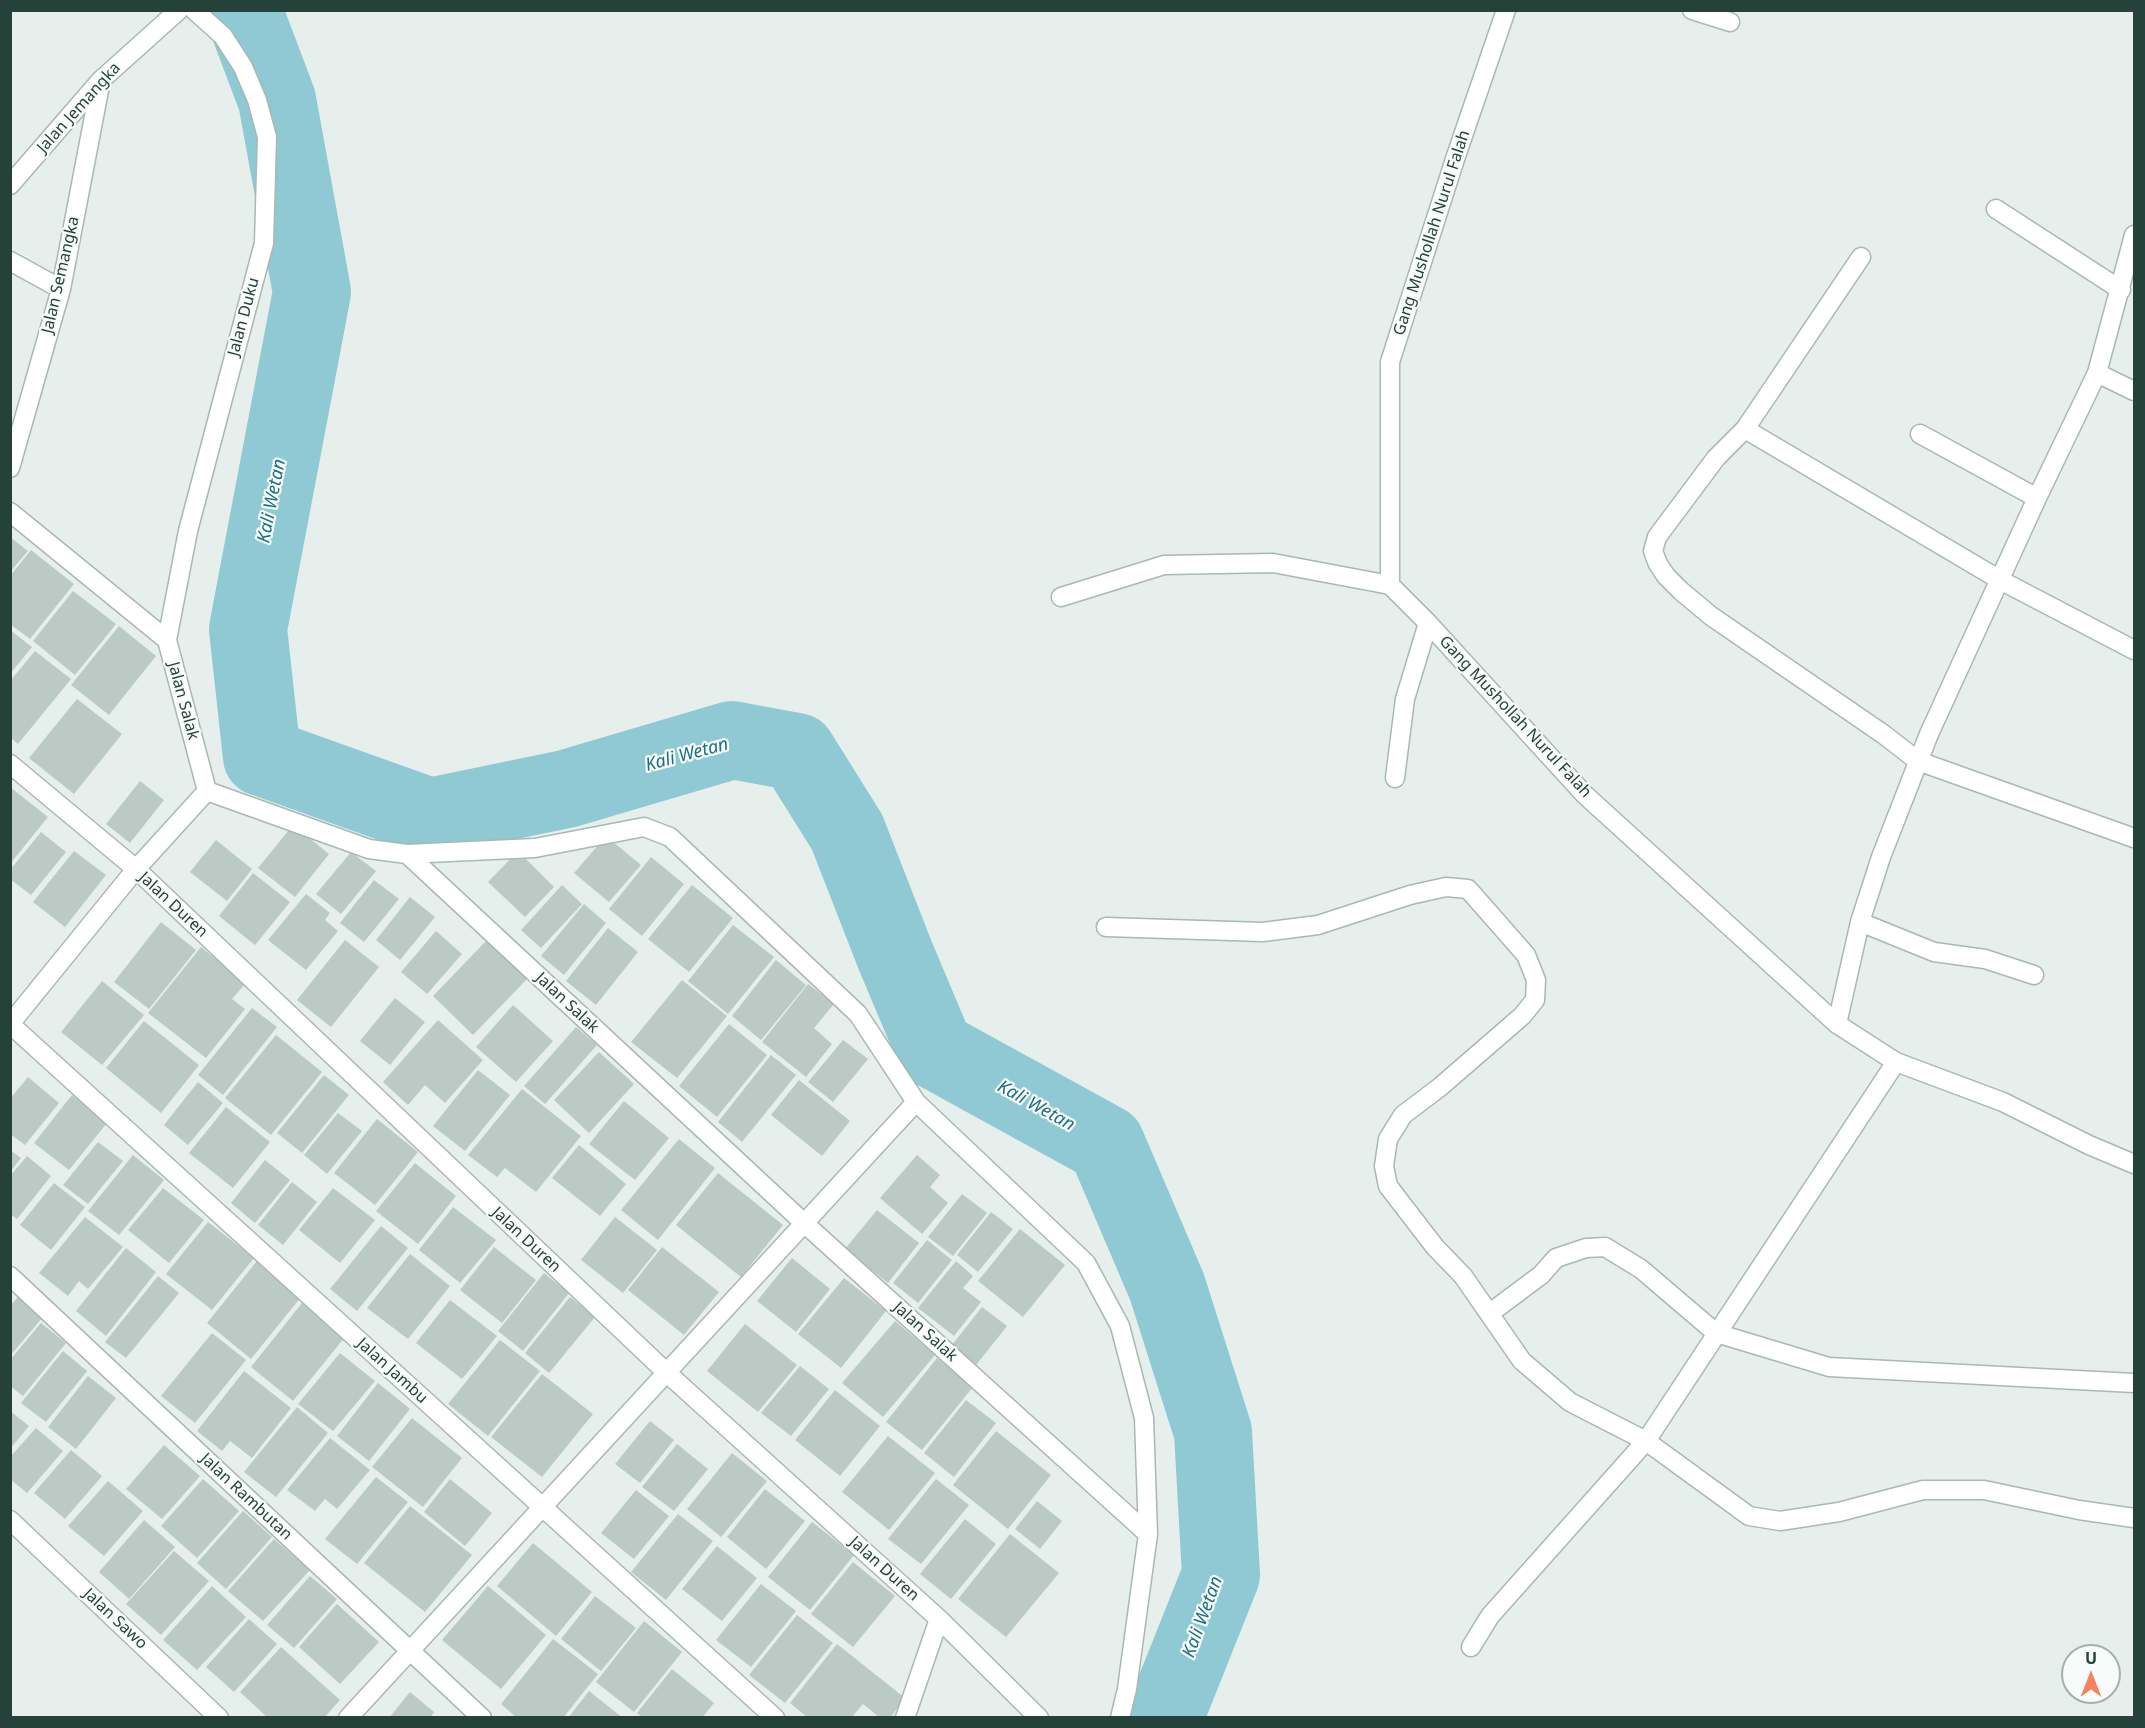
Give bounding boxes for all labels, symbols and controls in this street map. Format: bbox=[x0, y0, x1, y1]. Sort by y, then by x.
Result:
street label: Jalan Jemangka bbox=[33, 59, 125, 157]
street label: Gang Mushollah Nurul Falah bbox=[1390, 128, 1474, 338]
street label: Jalan Semangka bbox=[38, 215, 84, 335]
street label: Jalan Duku bbox=[224, 276, 264, 358]
water label: Kali Wetan bbox=[253, 457, 291, 545]
street label: Gang Mushollah Nurul Falah bbox=[1435, 632, 1595, 802]
street label: Jalan Salak bbox=[163, 660, 203, 742]
water label: Kali Wetan bbox=[643, 734, 731, 776]
street label: Jalan Duren bbox=[135, 868, 211, 942]
street label: Jalan Salak bbox=[531, 969, 603, 1037]
water label: Kali Wetan bbox=[994, 1076, 1078, 1136]
street label: Jalan Duren bbox=[488, 1203, 564, 1277]
street label: Jalan Salak bbox=[889, 1298, 961, 1366]
street label: Jalan Jambu bbox=[353, 1334, 431, 1408]
street label: Jalan Rambutan bbox=[196, 1449, 296, 1545]
street label: Jalan Duren bbox=[845, 1533, 923, 1605]
water label: Kali Wetan bbox=[1178, 1573, 1228, 1661]
street label: Jalan Sawo bbox=[79, 1585, 151, 1653]
north arrow bbox=[2061, 1644, 2121, 1704]
text: U bbox=[2085, 1647, 2097, 1669]

